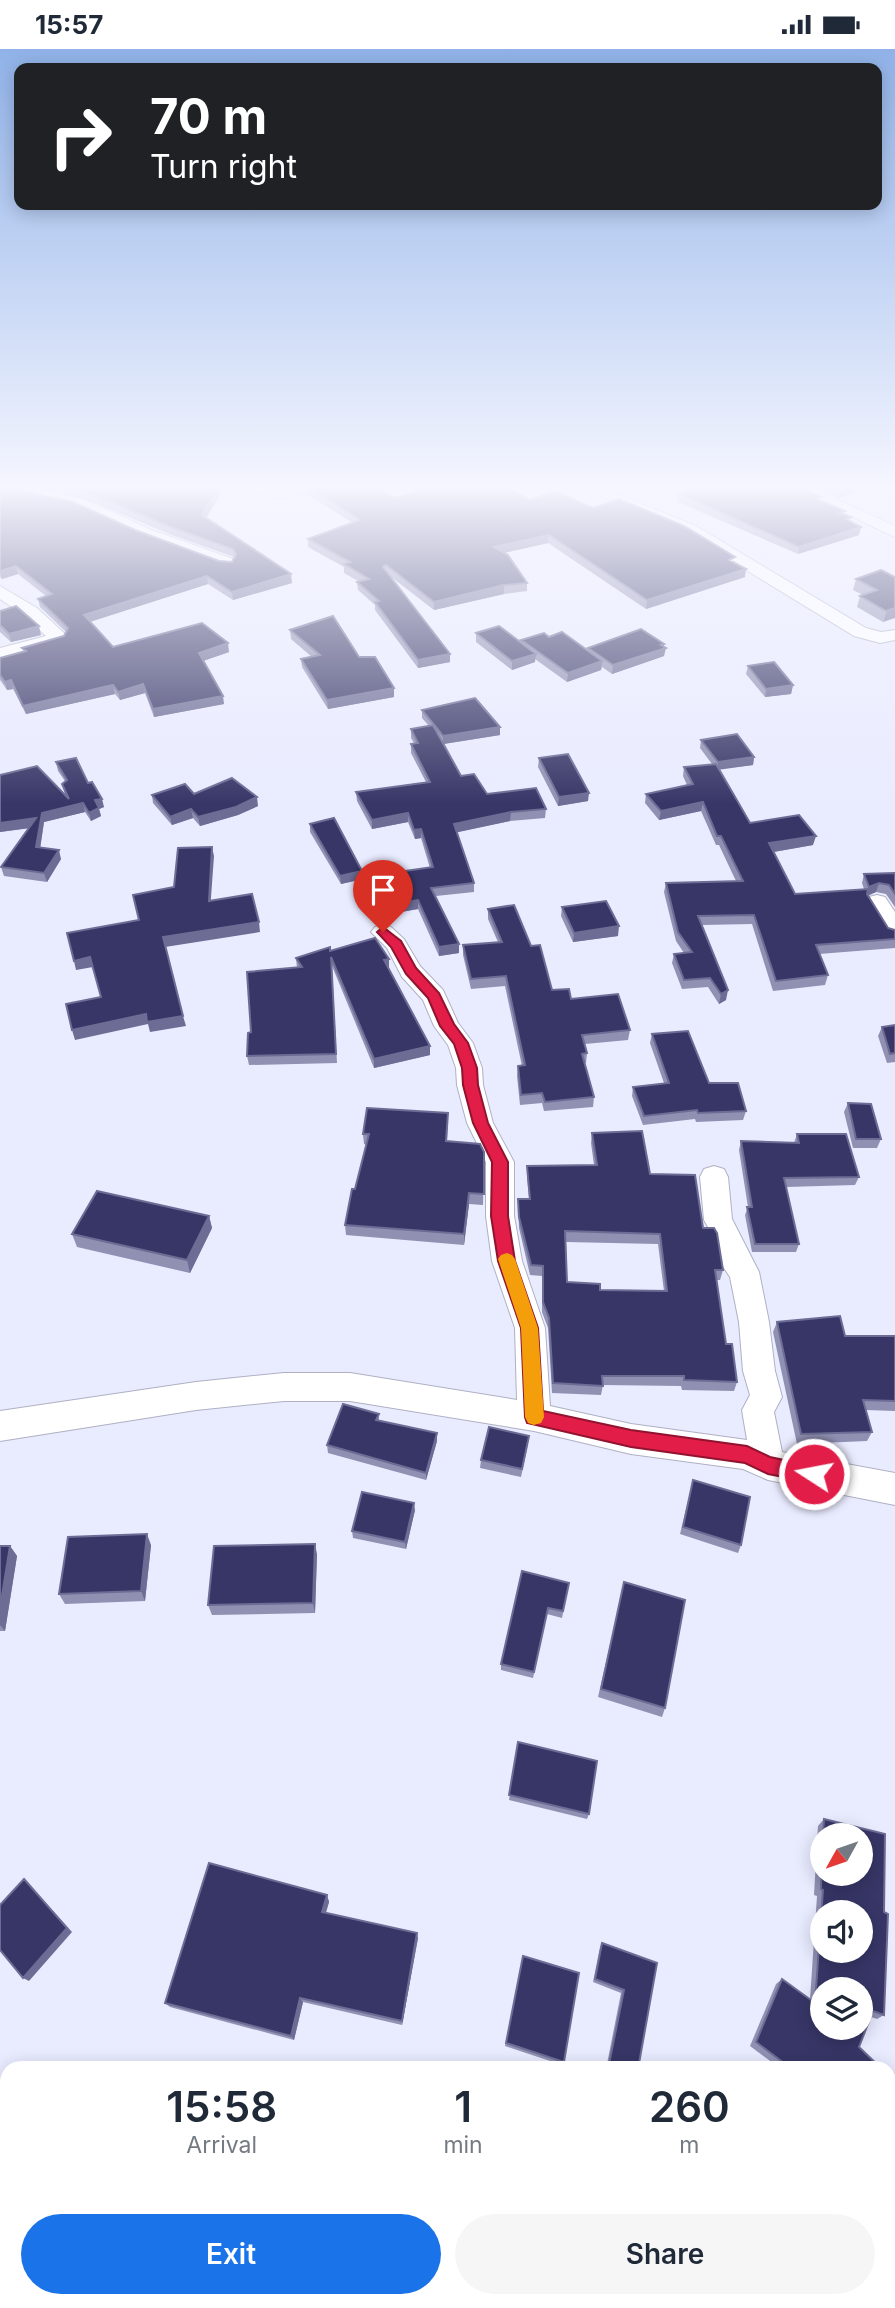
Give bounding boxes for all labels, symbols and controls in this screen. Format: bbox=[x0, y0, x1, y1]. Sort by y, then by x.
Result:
text: 15:57 bbox=[35, 9, 103, 40]
text: 70 m bbox=[150, 87, 267, 146]
icon: right bbox=[35, 91, 126, 182]
text: Turn right bbox=[150, 147, 297, 186]
pin bbox=[353, 860, 413, 932]
icon: arrive bbox=[364, 871, 402, 909]
position arrow bbox=[777, 1437, 851, 1511]
north arrow bbox=[810, 1823, 873, 1887]
map controls bbox=[810, 1823, 873, 2040]
button: sound bbox=[810, 1900, 873, 1963]
button: layers bbox=[810, 1977, 873, 2040]
text: 15:58 bbox=[166, 2081, 277, 2132]
text: 1 bbox=[454, 2081, 472, 2132]
text: 260 bbox=[649, 2081, 730, 2132]
text: Arrival bbox=[186, 2131, 257, 2159]
text: min bbox=[443, 2131, 483, 2159]
text: m bbox=[679, 2131, 699, 2159]
button: Exit bbox=[21, 2214, 441, 2294]
button: Share bbox=[455, 2214, 875, 2294]

